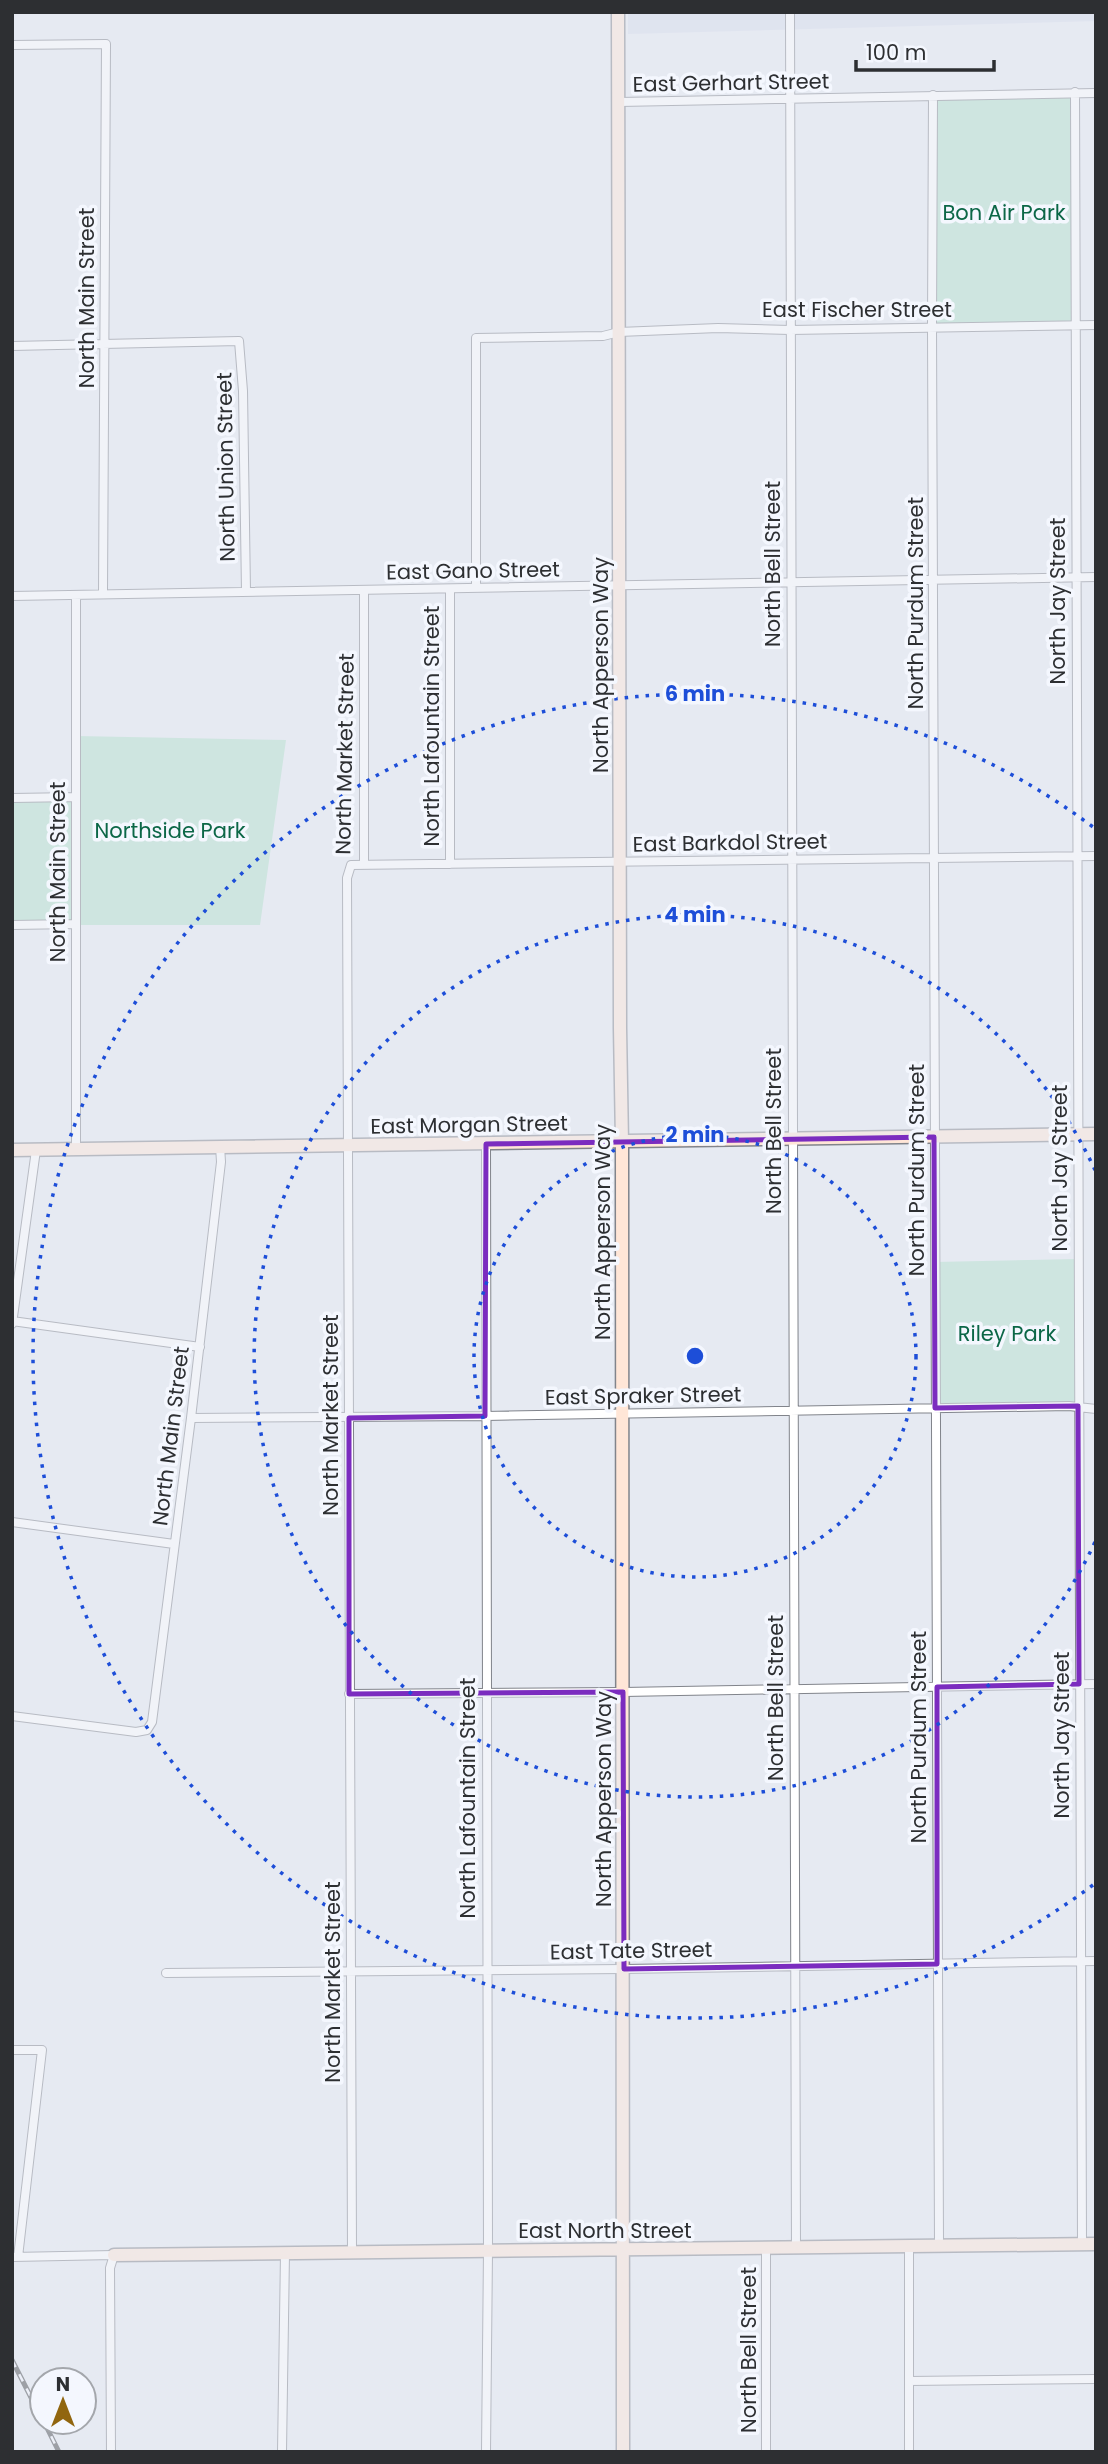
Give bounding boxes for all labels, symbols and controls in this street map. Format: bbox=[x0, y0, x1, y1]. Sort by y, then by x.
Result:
scale bar bbox=[856, 28, 994, 72]
text: 100 m bbox=[866, 38, 926, 67]
street label: East Gerhart Street bbox=[632, 66, 830, 99]
park label: Bon Air Park bbox=[942, 198, 1066, 227]
street label: North Main Street bbox=[72, 208, 101, 388]
street label: East Fischer Street bbox=[762, 295, 952, 324]
street label: North Union Street bbox=[209, 372, 242, 562]
street label: North Bell Street bbox=[758, 481, 787, 647]
street label: North Purdum Street bbox=[901, 497, 930, 709]
street label: North Jay Street bbox=[1043, 518, 1072, 684]
street label: East Gano Street bbox=[386, 554, 560, 587]
street label: North Apperson Way bbox=[586, 557, 615, 773]
street label: North Lafountain Street bbox=[417, 606, 446, 846]
street label: North Market Street bbox=[328, 653, 361, 855]
text: 6 min bbox=[665, 679, 725, 708]
street label: North Main Street bbox=[43, 782, 72, 962]
park label: Northside Park bbox=[94, 816, 246, 845]
street label: East Barkdol Street bbox=[632, 826, 828, 859]
text: 4 min bbox=[664, 900, 726, 929]
street label: North Bell Street bbox=[759, 1048, 788, 1214]
street label: North Purdum Street bbox=[902, 1064, 931, 1276]
street label: North Jay Street bbox=[1045, 1085, 1074, 1251]
street label: East Morgan Street bbox=[370, 1108, 568, 1141]
text: 2 min bbox=[665, 1120, 725, 1149]
street label: North Apperson Way bbox=[588, 1124, 617, 1340]
street label: North Market Street bbox=[316, 1314, 345, 1516]
park label: Riley Park bbox=[958, 1319, 1056, 1348]
street label: North Main Street bbox=[145, 1344, 196, 1527]
centre of rings bbox=[683, 1344, 707, 1368]
street label: East Spraker Street bbox=[545, 1379, 741, 1412]
street label: North Bell Street bbox=[761, 1615, 790, 1781]
street label: North Purdum Street bbox=[904, 1631, 933, 1843]
street label: North Jay Street bbox=[1047, 1652, 1076, 1818]
street label: North Lafountain Street bbox=[453, 1678, 482, 1918]
street label: North Apperson Way bbox=[589, 1691, 618, 1907]
street label: North Market Street bbox=[318, 1881, 347, 2083]
street label: East Tate Street bbox=[550, 1935, 712, 1966]
street label: East North Street bbox=[518, 2216, 692, 2245]
street label: North Bell Street bbox=[734, 2267, 763, 2433]
north arrow bbox=[28, 2366, 98, 2436]
text: N bbox=[56, 2371, 70, 2398]

